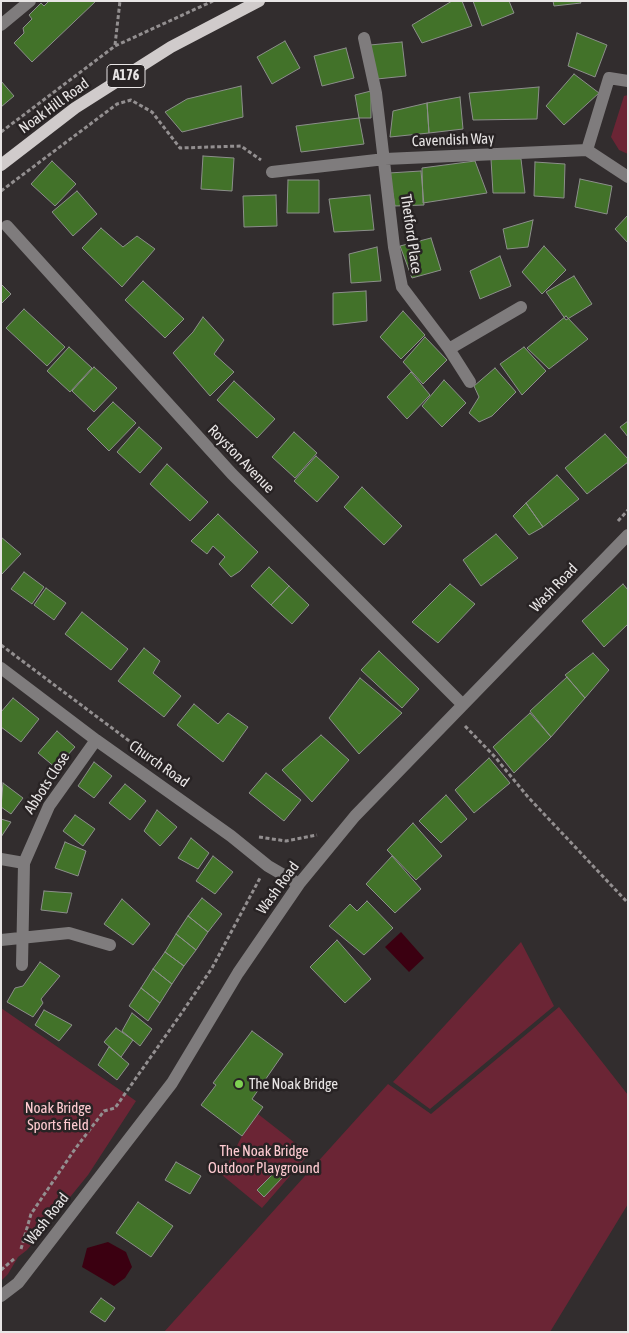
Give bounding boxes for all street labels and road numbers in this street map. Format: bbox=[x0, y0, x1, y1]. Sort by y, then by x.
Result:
road number: A176 bbox=[107, 64, 145, 88]
street label: Noak Hill Road bbox=[15, 75, 93, 137]
street label: Cavendish Way bbox=[411, 130, 495, 150]
street label: Thetford Place bbox=[397, 193, 425, 275]
street label: Royston Avenue bbox=[204, 421, 278, 497]
street label: Wash Road bbox=[526, 560, 582, 616]
street label: Church Road bbox=[125, 737, 193, 791]
street label: Abbots Close bbox=[20, 749, 74, 817]
street label: Wash Road bbox=[253, 858, 303, 918]
street label: Wash Road bbox=[21, 1190, 73, 1248]

